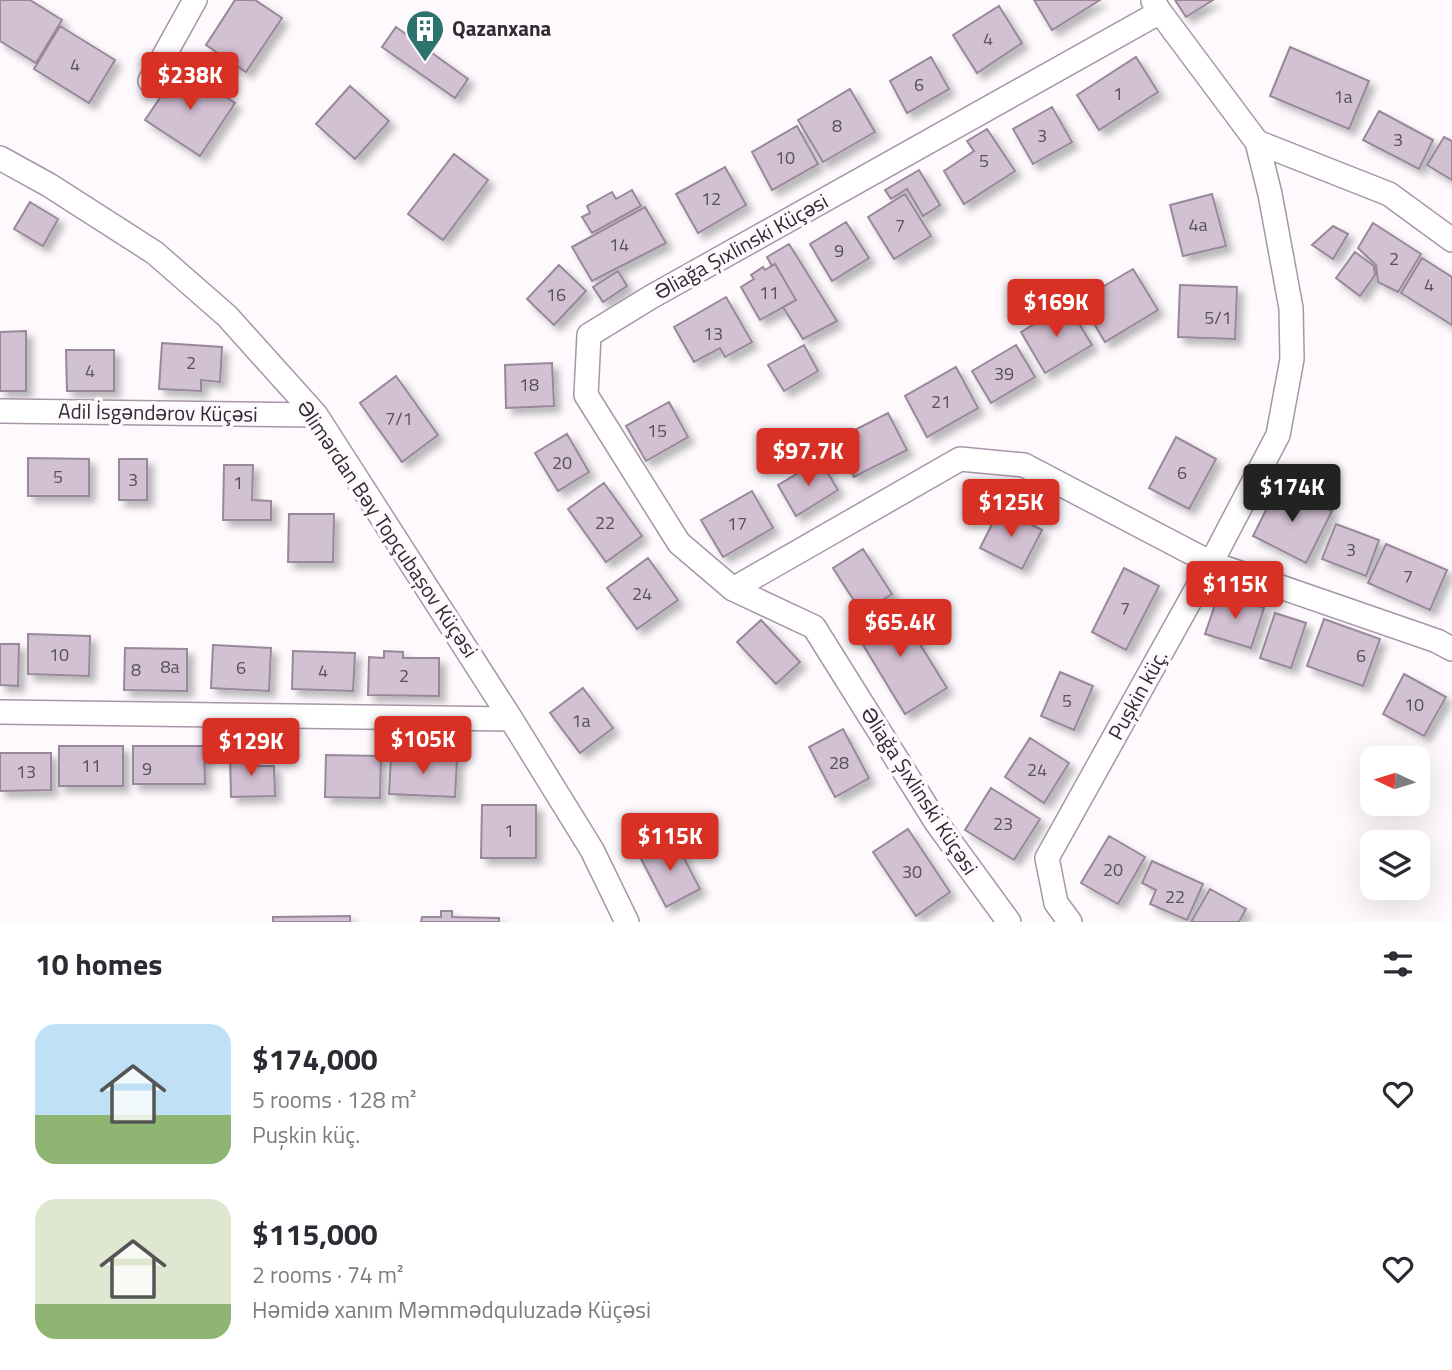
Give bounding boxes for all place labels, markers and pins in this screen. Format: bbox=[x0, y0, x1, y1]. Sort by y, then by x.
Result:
building icon: Qazanxana bbox=[404, 8, 446, 63]
place label: Qazanxana bbox=[452, 12, 552, 44]
pin: $238K bbox=[141, 52, 239, 112]
pin: $169K bbox=[1007, 280, 1105, 339]
pin: $97.7K bbox=[751, 428, 865, 488]
pin: $174K bbox=[1243, 464, 1341, 524]
pin: $125K bbox=[962, 480, 1060, 539]
pin: $115K bbox=[1186, 562, 1284, 621]
pin: $65.4K bbox=[843, 600, 957, 659]
pin: $105K bbox=[374, 716, 472, 776]
pin: $129K bbox=[202, 718, 300, 778]
pin: $115K bbox=[621, 814, 719, 873]

